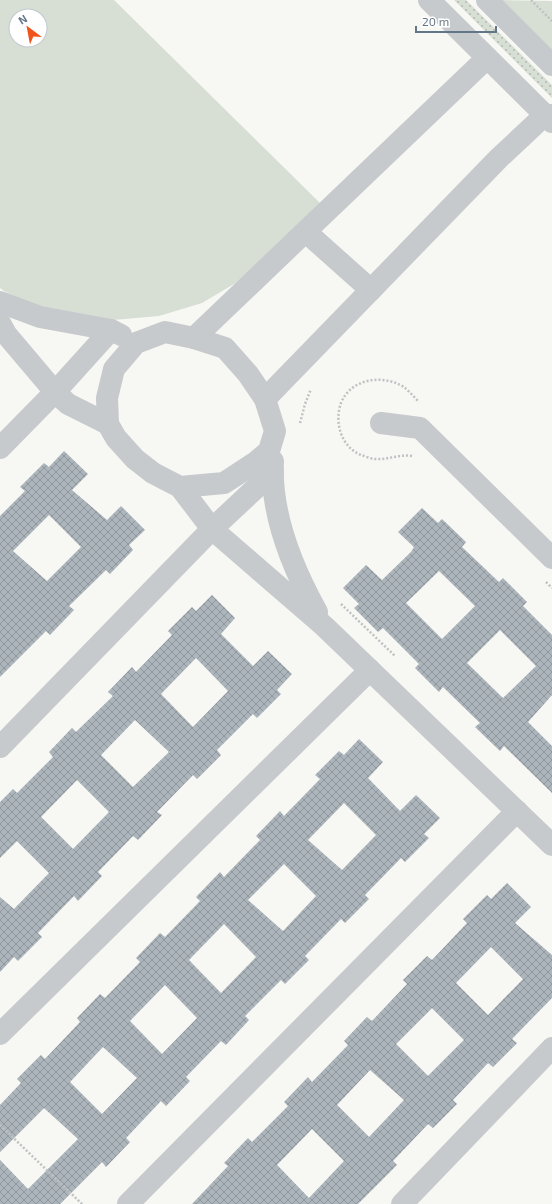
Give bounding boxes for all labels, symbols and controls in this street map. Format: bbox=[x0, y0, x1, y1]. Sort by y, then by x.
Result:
north arrow bbox=[8, 8, 48, 48]
scale bar bbox=[416, 8, 496, 34]
text: N bbox=[16, 11, 29, 27]
text: 20 m bbox=[422, 14, 449, 28]

